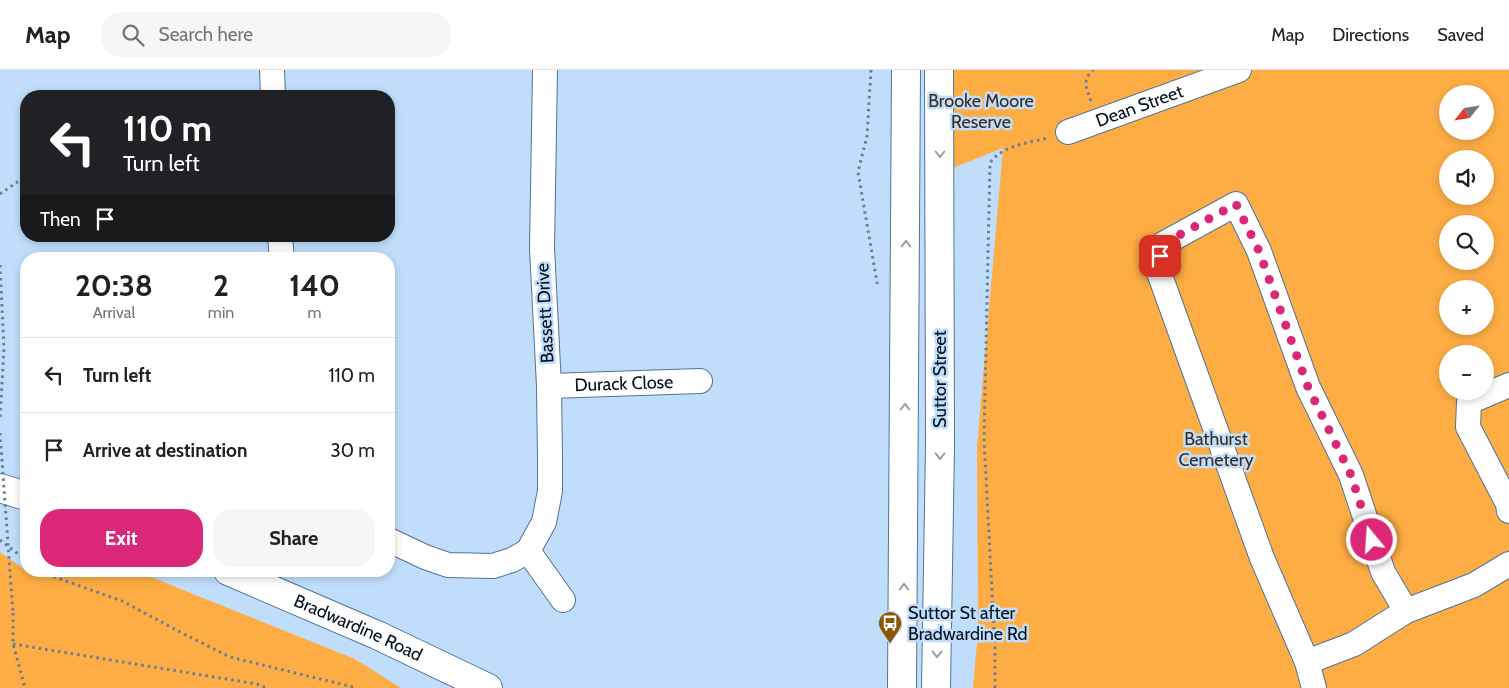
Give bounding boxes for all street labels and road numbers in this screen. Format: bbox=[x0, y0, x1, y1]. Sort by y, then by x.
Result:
street label: Dean Street bbox=[1093, 80, 1186, 132]
street label: Bassett Drive bbox=[531, 262, 559, 364]
street label: Suttor Street bbox=[929, 330, 951, 428]
street label: Durack Close bbox=[574, 371, 674, 396]
street label: Bradwardine Road bbox=[291, 590, 426, 666]

